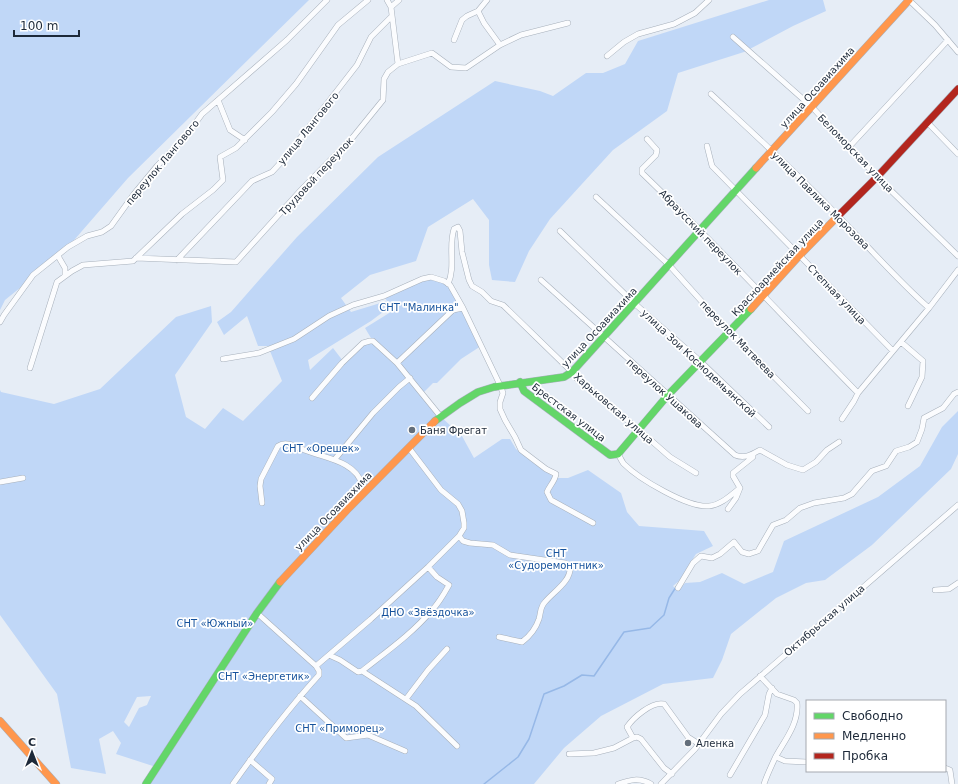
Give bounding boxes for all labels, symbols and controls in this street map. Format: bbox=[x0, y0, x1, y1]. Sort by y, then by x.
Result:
scale bar bbox=[14, 12, 79, 38]
text: 100 m bbox=[20, 19, 58, 33]
street label: улица Осоавиахима bbox=[778, 45, 857, 130]
street label: улица Лангового bbox=[276, 90, 341, 167]
street label: Беломорская улица bbox=[816, 112, 896, 195]
street label: переулок Лангового bbox=[124, 118, 201, 207]
street label: Трудовой переулок bbox=[277, 135, 355, 218]
street label: улица Павлика Морозова bbox=[770, 149, 872, 251]
street label: Абраусский переулок bbox=[657, 187, 744, 277]
street label: Красноармейская улица bbox=[729, 216, 825, 318]
street label: Степная улица bbox=[805, 262, 868, 327]
street label: улица Осоавиахима bbox=[559, 285, 639, 370]
street label: переулок Матвеева bbox=[698, 298, 778, 380]
park label: СНТ "Малинка" bbox=[379, 302, 459, 313]
street label: улица Зои Космодемьянской bbox=[639, 307, 758, 419]
street label: переулок Ушакова bbox=[624, 356, 705, 430]
street label: Харьковская улица bbox=[572, 371, 656, 446]
street label: Брестская улица bbox=[530, 381, 608, 444]
marker: Баня Фрегат bbox=[407, 425, 417, 435]
place label: Баня Фрегат bbox=[420, 425, 487, 436]
park label: СНТ «Орешек» bbox=[282, 443, 360, 454]
street label: улица Осоавиахима bbox=[293, 470, 374, 553]
park label: СНТ «Судоремонтник» bbox=[508, 548, 604, 571]
street label: Октябрьская улица bbox=[782, 583, 867, 658]
park label: ДНО «Звёздочка» bbox=[381, 607, 475, 618]
park label: СНТ «Южный» bbox=[177, 618, 253, 629]
park label: СНТ «Энергетик» bbox=[218, 671, 310, 682]
legend bbox=[806, 700, 946, 772]
text: Свободно bbox=[842, 709, 903, 723]
park label: СНТ «Приморец» bbox=[295, 723, 385, 734]
text: Медленно bbox=[842, 729, 906, 743]
north arrow bbox=[12, 732, 52, 772]
text: С bbox=[28, 736, 36, 749]
marker: Аленка bbox=[683, 738, 693, 748]
place label: Аленка bbox=[696, 738, 734, 749]
text: Пробка bbox=[842, 749, 888, 763]

